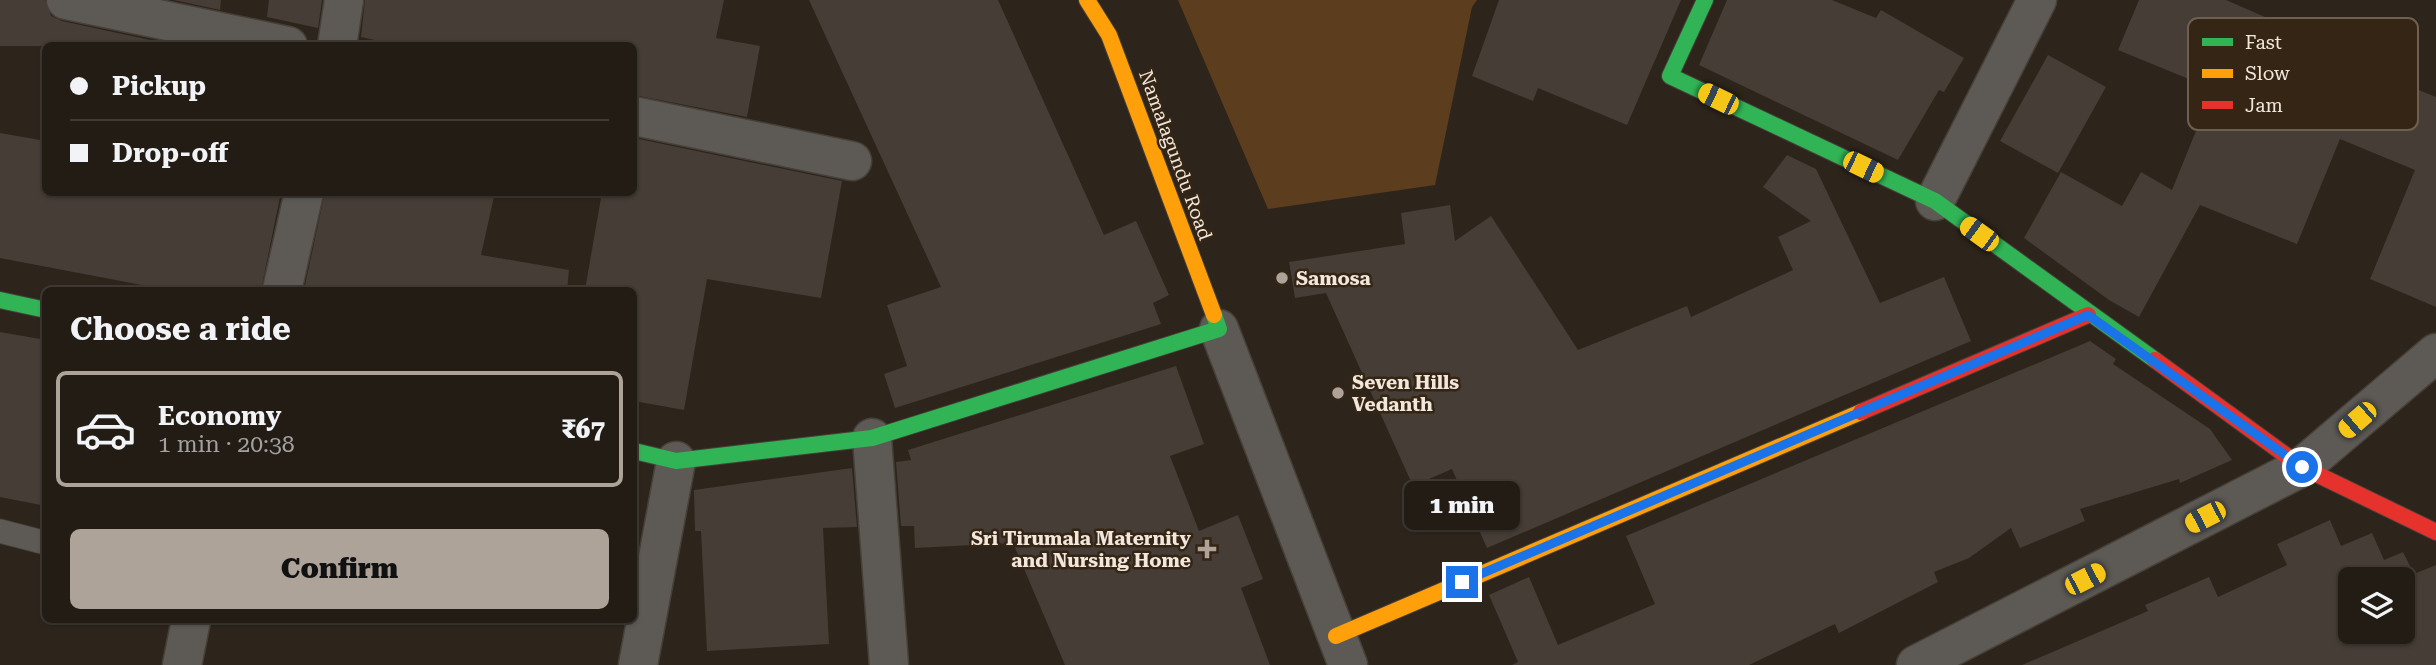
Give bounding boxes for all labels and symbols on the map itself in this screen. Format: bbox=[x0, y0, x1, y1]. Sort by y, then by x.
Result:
legend bbox=[2188, 18, 2418, 130]
text: Fast bbox=[2245, 31, 2282, 54]
text: Slow bbox=[2245, 62, 2290, 85]
street label: Namalagundu Road bbox=[1134, 67, 1217, 243]
car bbox=[1695, 80, 1742, 118]
text: Jam bbox=[2245, 94, 2283, 117]
car bbox=[1840, 148, 1887, 186]
car bbox=[1956, 213, 2003, 255]
place label: Samosa bbox=[1296, 267, 1371, 290]
marker: Samosa bbox=[1274, 270, 1290, 286]
place label: Seven Hills Vedanth bbox=[1352, 371, 1459, 416]
marker: Seven Hills Vedanth bbox=[1330, 385, 1346, 401]
car bbox=[2335, 398, 2380, 442]
route start bbox=[2286, 451, 2318, 483]
callout: 1 min bbox=[1404, 480, 1520, 530]
car bbox=[2182, 498, 2229, 536]
place label: Sri Tirumala Maternity and Nursing Home bbox=[971, 527, 1192, 572]
marker: Sri Tirumala Maternity and Nursing Home bbox=[1197, 539, 1217, 559]
car bbox=[2062, 560, 2109, 598]
route end bbox=[1446, 566, 1478, 598]

